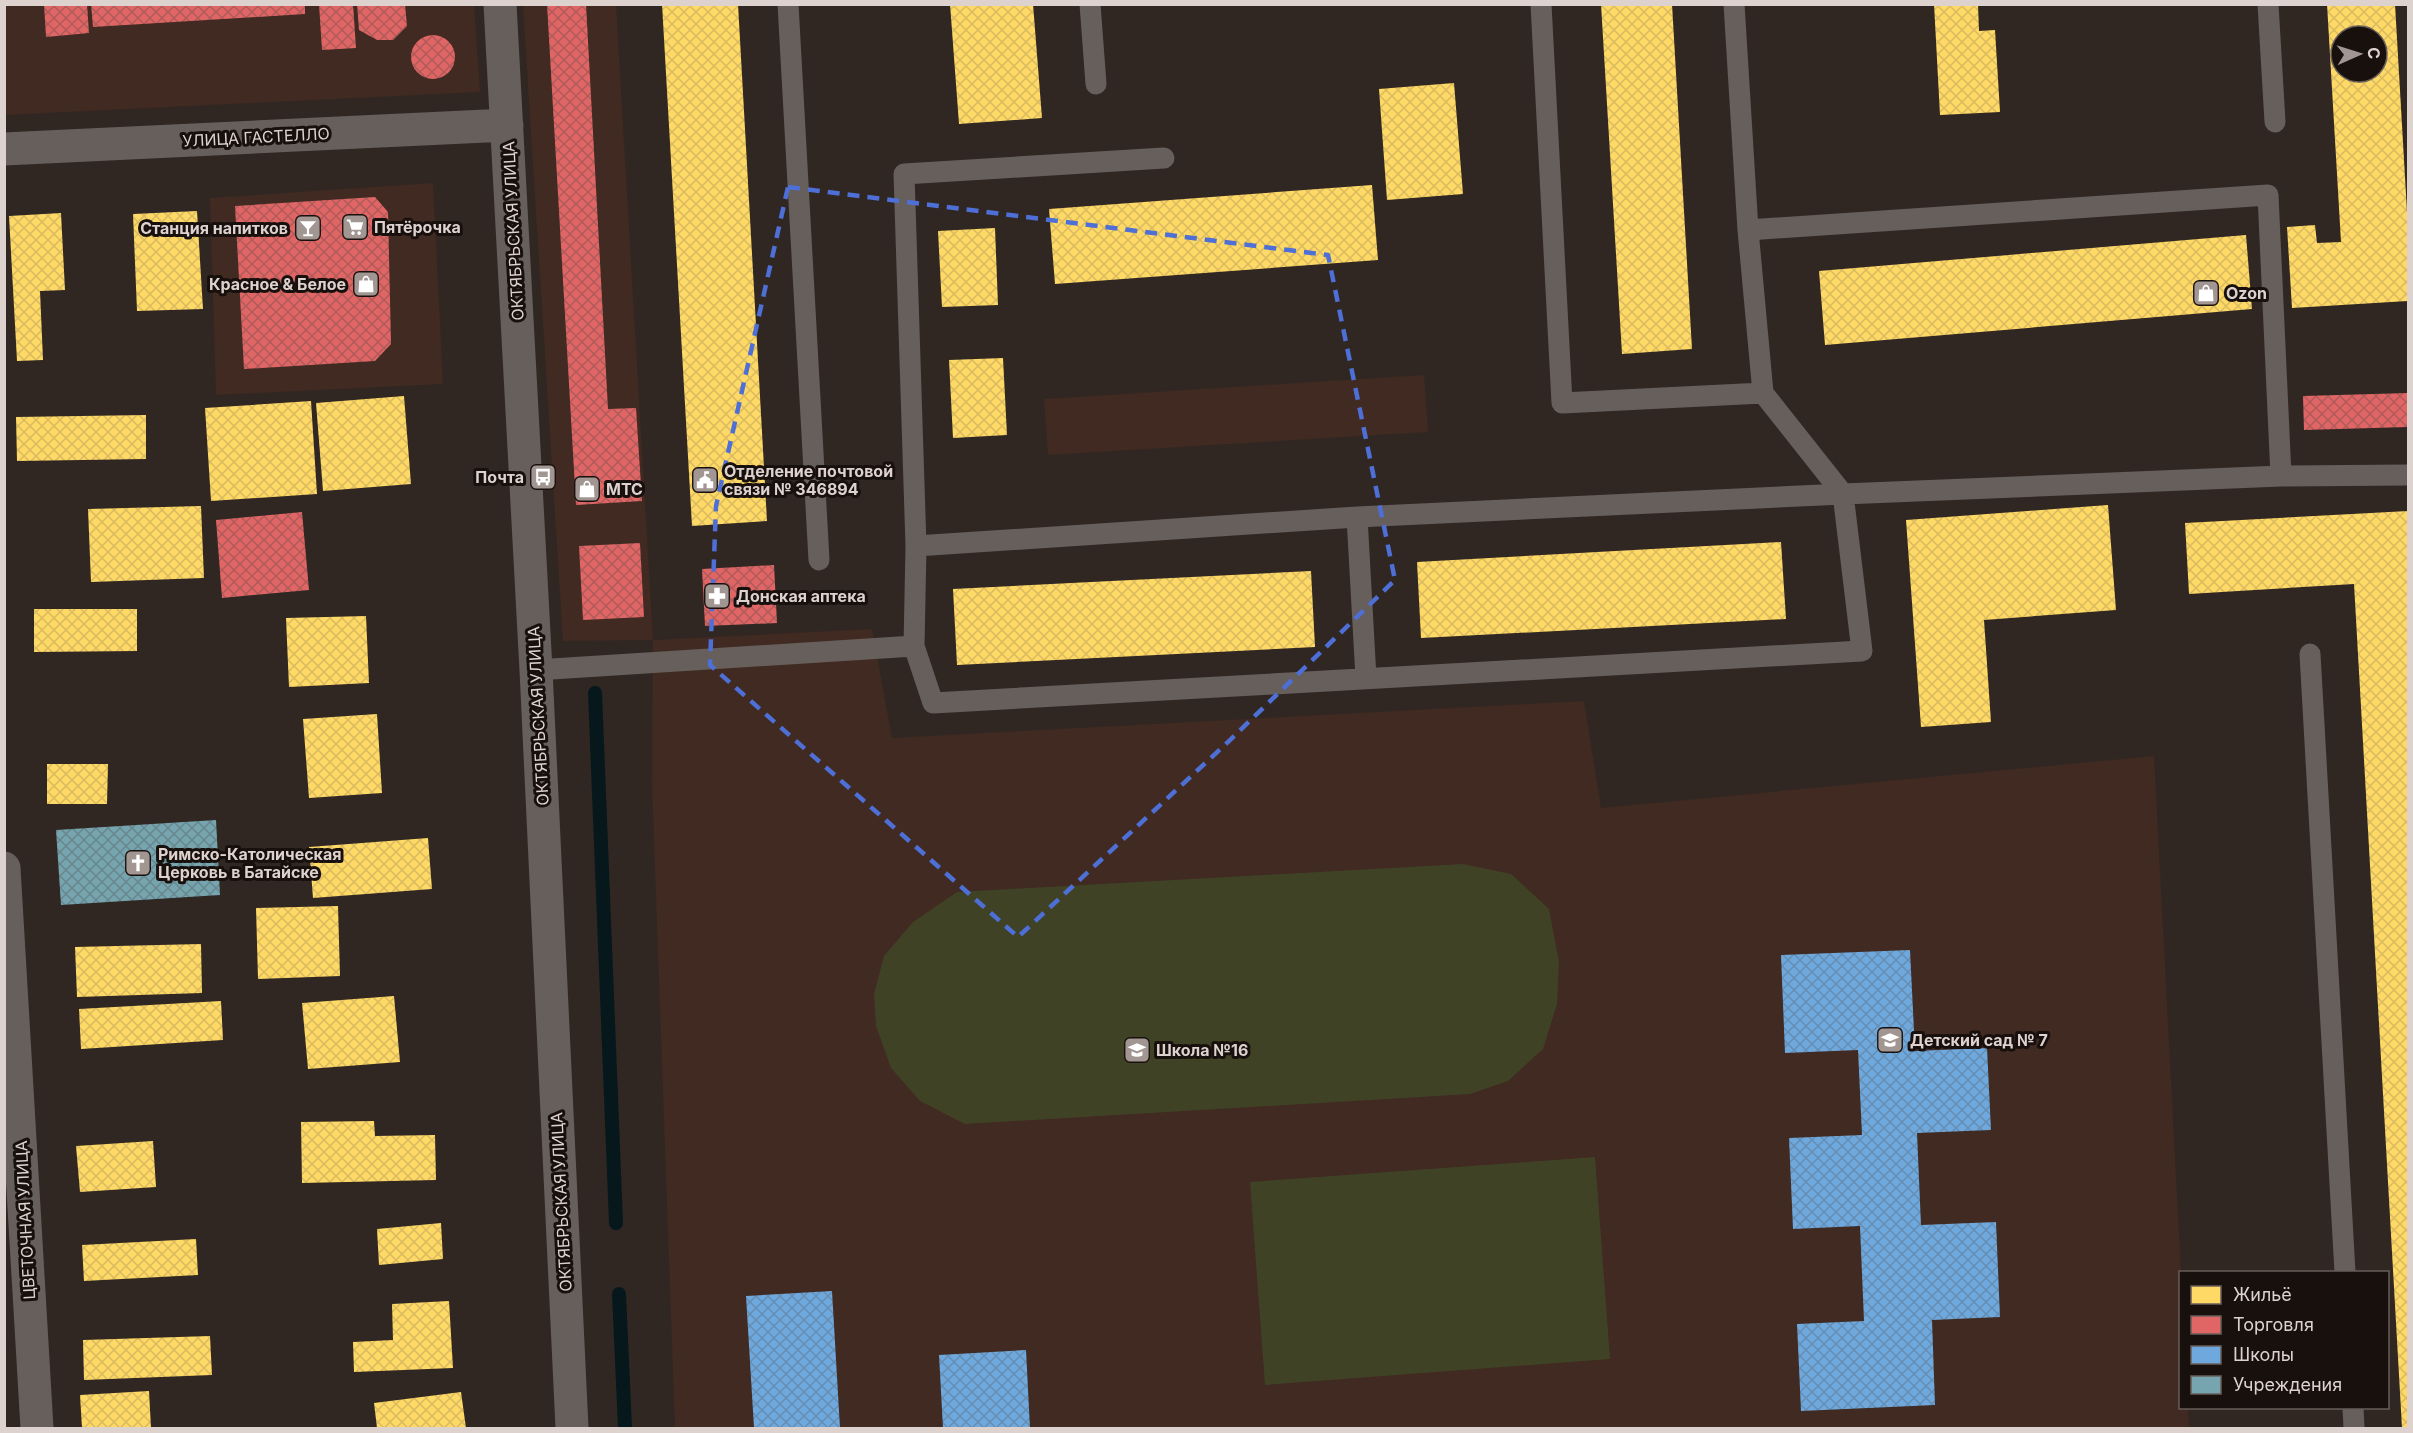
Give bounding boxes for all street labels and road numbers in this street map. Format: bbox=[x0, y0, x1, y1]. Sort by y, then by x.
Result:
street label: УЛИЦА ГАСТЕЛЛО bbox=[182, 123, 330, 151]
street label: ОКТЯБРЬСКАЯ УЛИЦА bbox=[498, 141, 528, 321]
street label: ОКТЯБРЬСКАЯ УЛИЦА bbox=[523, 626, 553, 806]
street label: ОКТЯБРЬСКАЯ УЛИЦА bbox=[546, 1112, 576, 1292]
street label: ЦВЕТОЧНАЯ УЛИЦА bbox=[11, 1140, 39, 1300]

